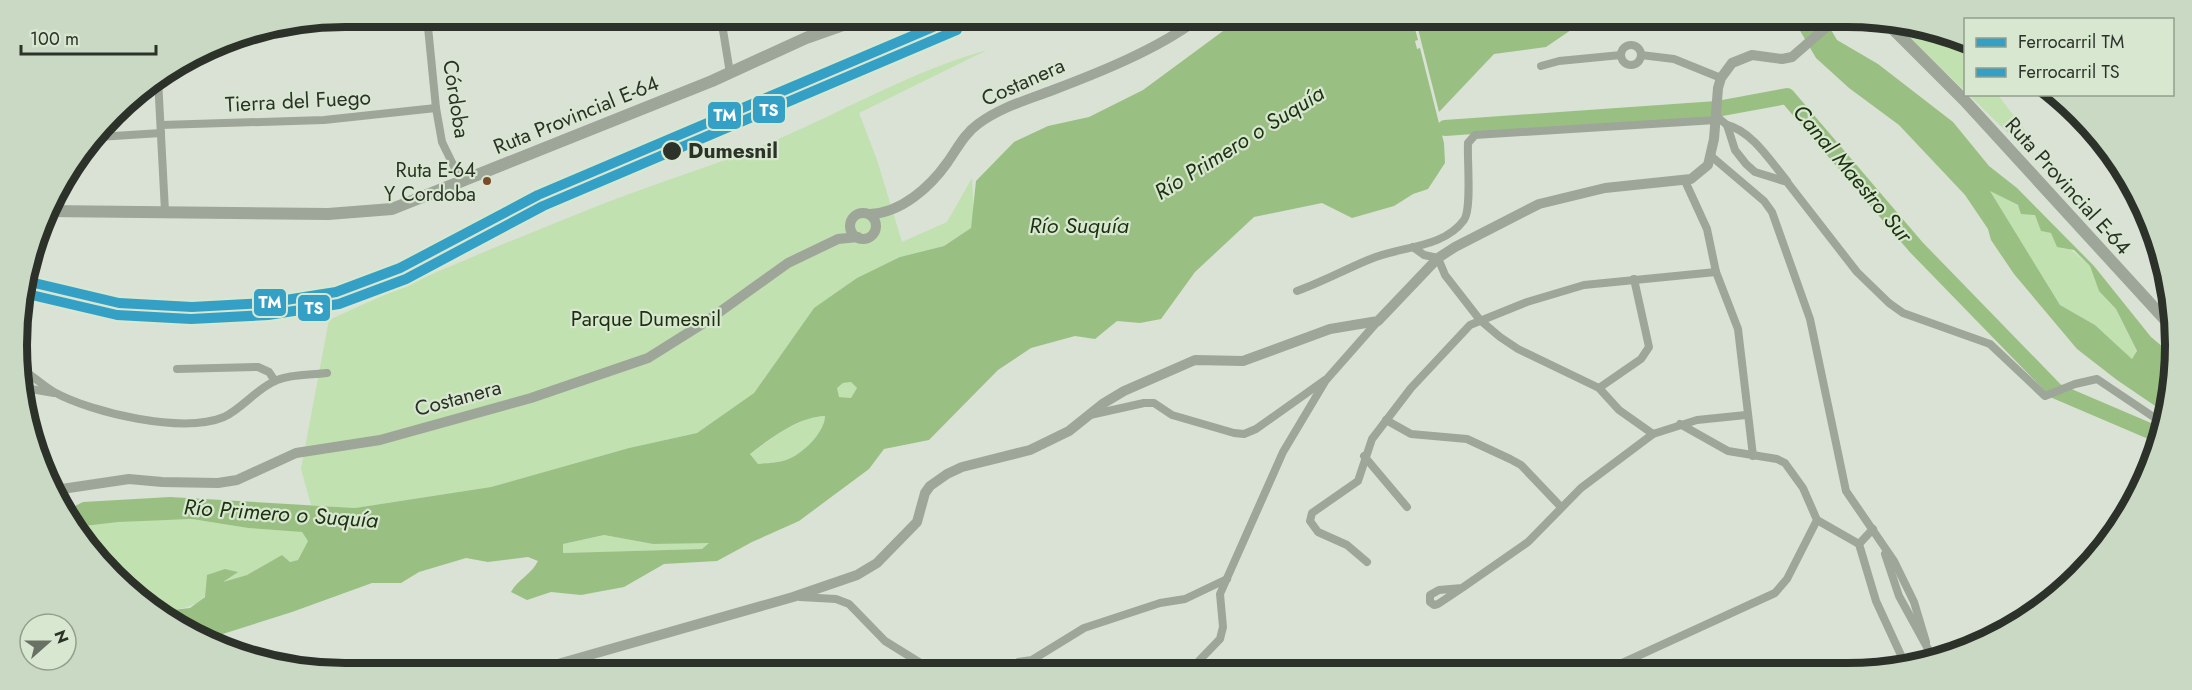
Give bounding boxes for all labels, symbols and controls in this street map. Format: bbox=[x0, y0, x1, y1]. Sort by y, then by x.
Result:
scale bar bbox=[21, 18, 156, 56]
legend bbox=[1964, 18, 2174, 96]
text: 100 m bbox=[30, 26, 79, 52]
text: Ferrocarril TM bbox=[2018, 29, 2124, 55]
street label: Costanera bbox=[976, 50, 1070, 114]
street label: Córdoba bbox=[435, 58, 477, 140]
text: Ferrocarril TS bbox=[2018, 59, 2120, 85]
street label: Ruta Provincial E-64 bbox=[489, 68, 663, 162]
water label: Río Primero o Suquía bbox=[1148, 77, 1330, 207]
street label: Tierra del Fuego bbox=[224, 82, 372, 120]
line badge: TS bbox=[752, 95, 786, 124]
water label: Canal Maestro Sur bbox=[1786, 97, 1921, 250]
text: TS bbox=[760, 99, 778, 122]
line badge: TM bbox=[707, 101, 742, 130]
text: TM bbox=[713, 104, 737, 127]
street label: Ruta Provincial E-64 bbox=[1998, 111, 2138, 261]
place label: Dumesnil bbox=[688, 136, 778, 166]
marker: Dumesnil bbox=[661, 140, 683, 162]
place label: Ruta E-64 Y Cordoba bbox=[384, 156, 476, 209]
marker: Ruta E-64 Y Cordoba bbox=[481, 175, 493, 187]
water label: Río Suquía bbox=[1029, 209, 1129, 241]
line badge: TM bbox=[253, 288, 287, 317]
text: TM bbox=[258, 291, 282, 314]
line badge: TS bbox=[297, 294, 331, 322]
text: TS bbox=[305, 297, 323, 320]
park label: Parque Dumesnil bbox=[571, 304, 721, 334]
street label: Costanera bbox=[411, 372, 505, 424]
water label: Río Primero o Suquía bbox=[183, 490, 379, 536]
north arrow bbox=[18, 612, 78, 672]
text: N bbox=[49, 627, 75, 647]

